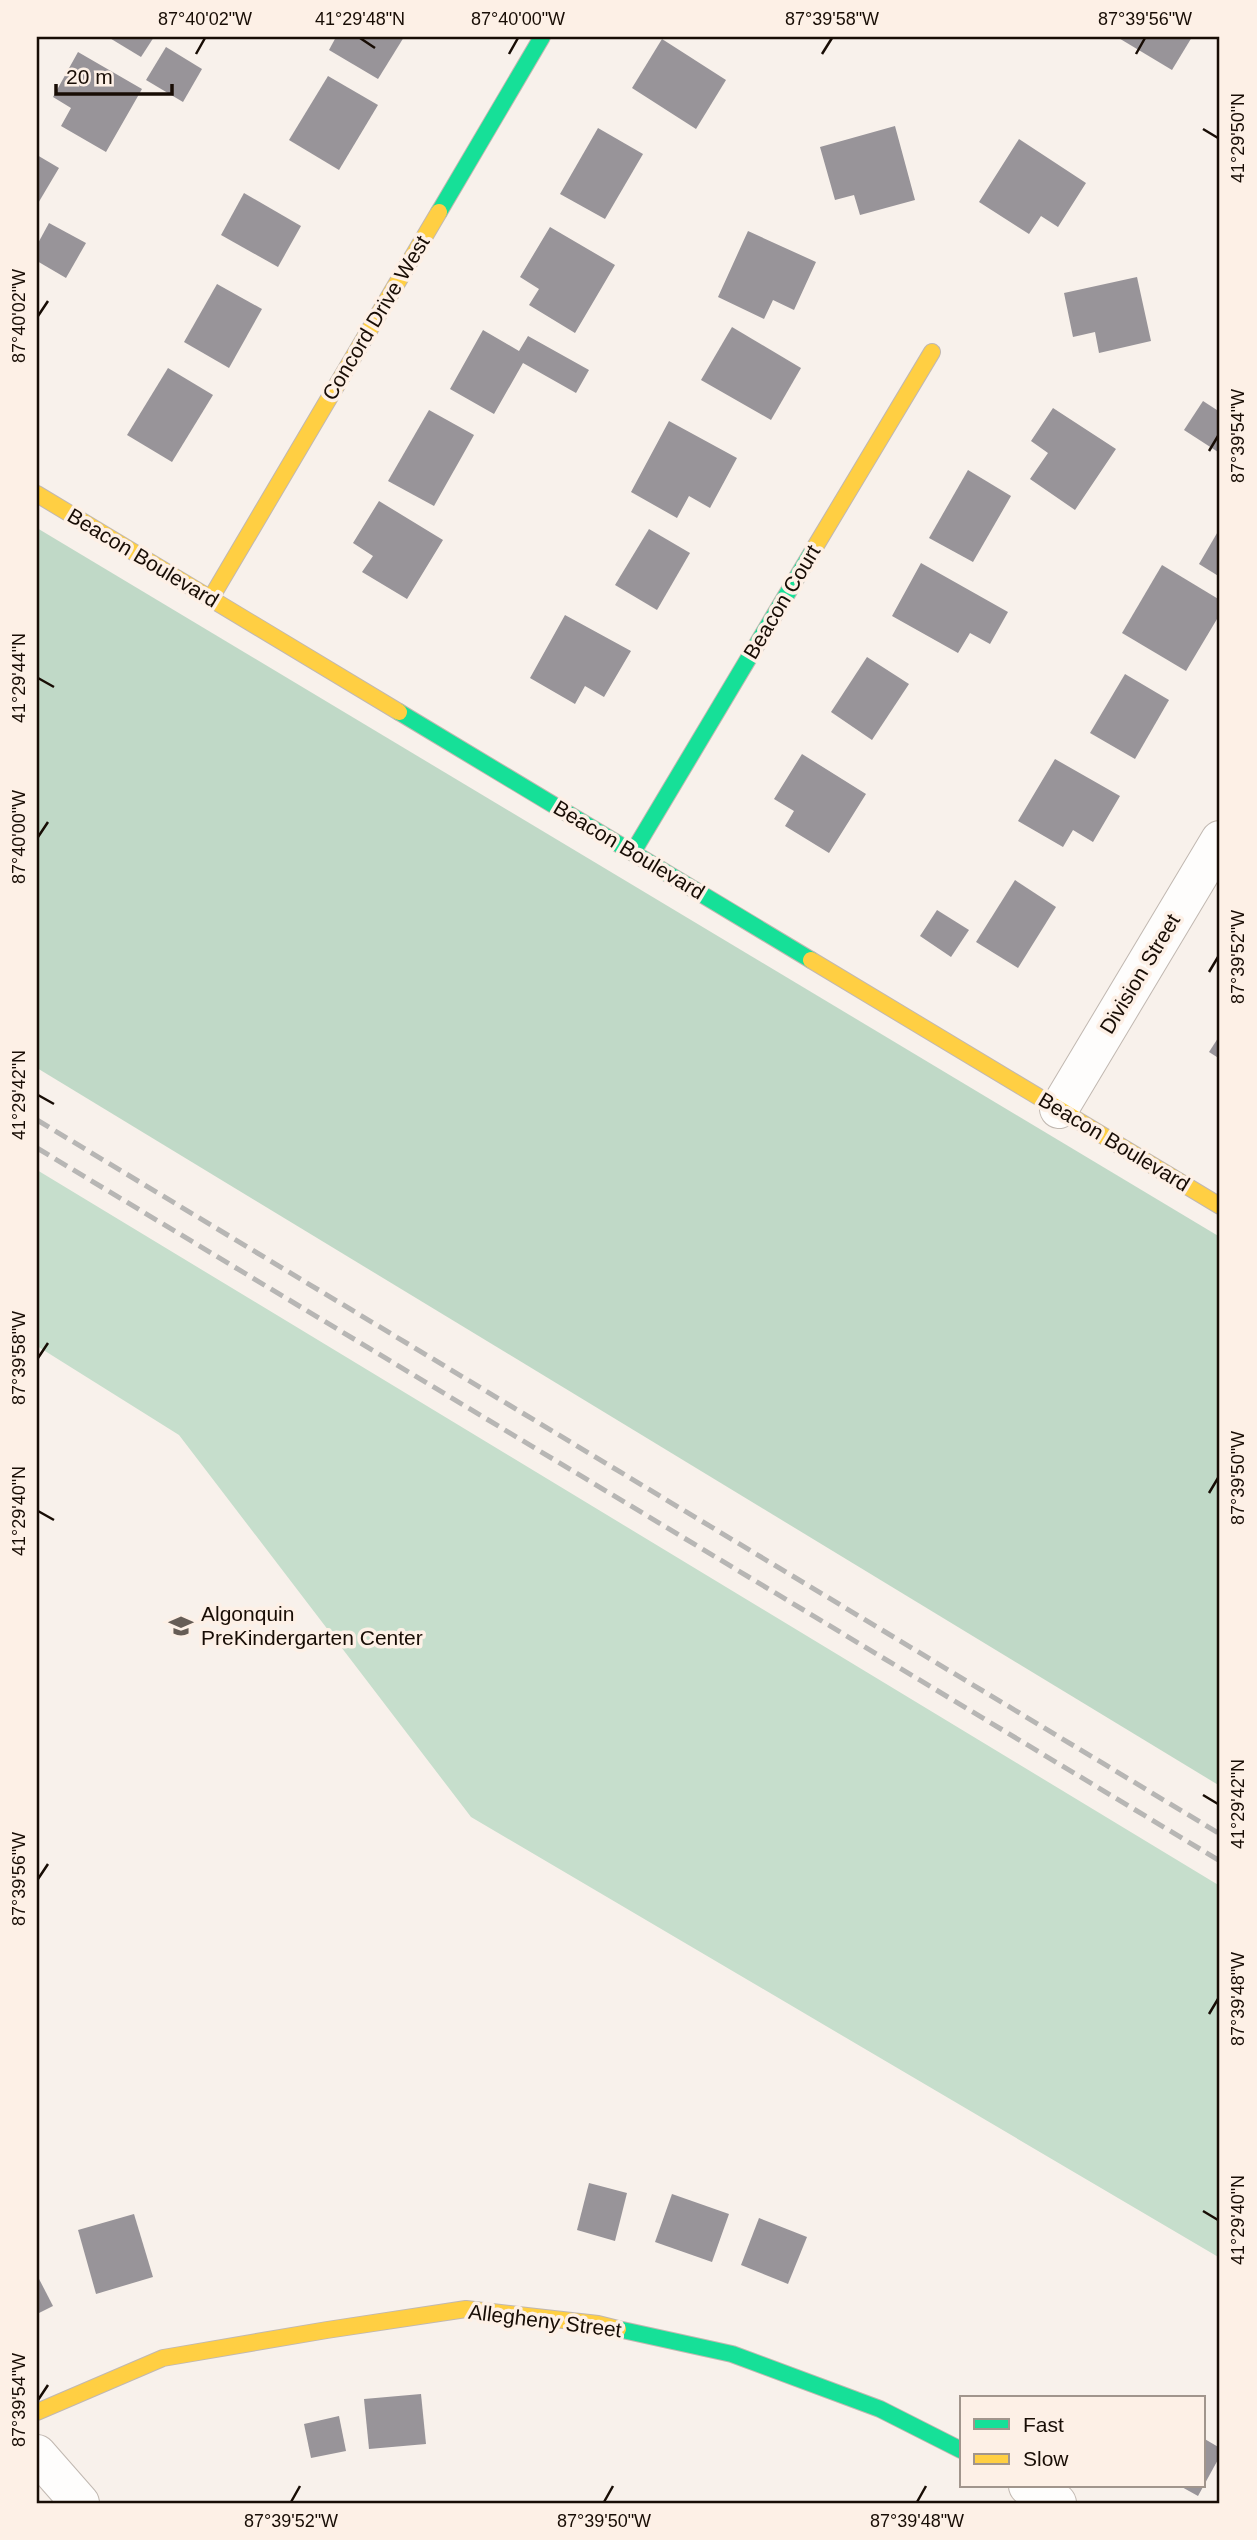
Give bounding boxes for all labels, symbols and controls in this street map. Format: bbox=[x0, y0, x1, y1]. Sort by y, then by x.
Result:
text: 87°40'02"W bbox=[158, 9, 252, 29]
text: 41°29'48"N bbox=[315, 9, 405, 29]
text: 87°40'00"W bbox=[471, 9, 565, 29]
text: 87°39'58"W bbox=[785, 9, 879, 29]
text: 87°39'56"W bbox=[1098, 9, 1192, 29]
scale bar bbox=[56, 52, 172, 96]
text: 20 m bbox=[66, 65, 113, 88]
text: 41°29'50"N bbox=[1228, 93, 1248, 183]
street label: Concord Drive West bbox=[317, 231, 434, 404]
text: 87°40'02"W bbox=[9, 269, 29, 363]
text: 87°39'54"W bbox=[1228, 389, 1248, 483]
street label: Beacon Boulevard bbox=[64, 504, 223, 612]
street label: Beacon Court bbox=[739, 541, 825, 663]
text: 41°29'44"N bbox=[9, 633, 29, 723]
text: 87°40'00"W bbox=[9, 790, 29, 884]
street label: Beacon Boulevard bbox=[550, 796, 709, 904]
street label: Division Street bbox=[1095, 910, 1184, 1038]
text: 87°39'52"W bbox=[1228, 910, 1248, 1004]
text: 41°29'42"N bbox=[9, 1050, 29, 1140]
street label: Beacon Boulevard bbox=[1035, 1088, 1194, 1196]
text: 87°39'58"W bbox=[9, 1311, 29, 1405]
text: 87°39'50"W bbox=[1228, 1431, 1248, 1525]
text: 41°29'40"N bbox=[9, 1466, 29, 1556]
place label: Algonquin PreKindergarten Center bbox=[201, 1602, 423, 1649]
school or university icon: Algonquin PreKindergarten Center bbox=[167, 1612, 195, 1640]
text: 41°29'42"N bbox=[1228, 1759, 1248, 1849]
text: 87°39'56"W bbox=[9, 1832, 29, 1926]
text: 87°39'48"W bbox=[1228, 1952, 1248, 2046]
text: 41°29'40"N bbox=[1228, 2175, 1248, 2265]
street label: Allegheny Street bbox=[467, 2300, 623, 2341]
text: 87°39'54"W bbox=[9, 2353, 29, 2447]
legend bbox=[960, 2396, 1204, 2488]
text: Fast bbox=[1023, 2413, 1064, 2436]
text: Slow bbox=[1023, 2447, 1069, 2470]
text: 87°39'52"W bbox=[244, 2511, 338, 2531]
text: 87°39'50"W bbox=[557, 2511, 651, 2531]
text: 87°39'48"W bbox=[870, 2511, 964, 2531]

